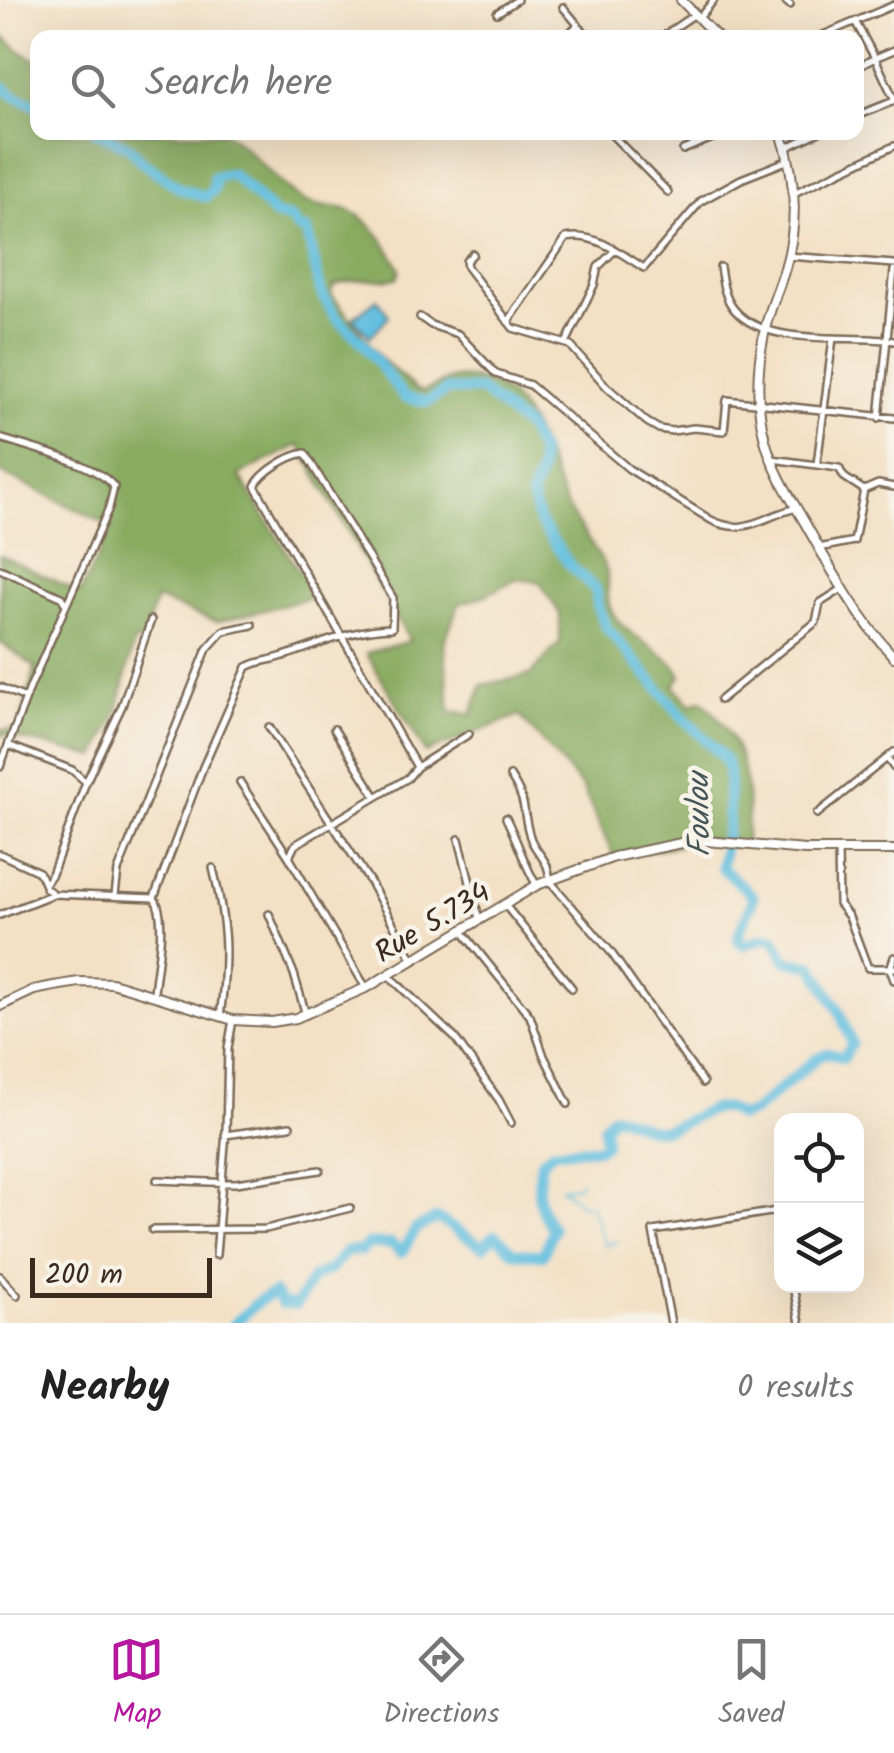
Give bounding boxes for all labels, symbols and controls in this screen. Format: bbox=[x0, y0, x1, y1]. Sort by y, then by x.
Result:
search box bbox=[30, 30, 864, 140]
text: Search here bbox=[145, 55, 332, 115]
icon: search bbox=[65, 58, 120, 113]
water label: Foulou bbox=[674, 769, 727, 858]
street label: Rue 5.734 bbox=[366, 870, 500, 977]
map controls bbox=[774, 1113, 864, 1293]
button: locate bbox=[774, 1113, 864, 1203]
button: layers bbox=[774, 1203, 864, 1293]
scale bar bbox=[30, 1253, 212, 1298]
text: 200 m bbox=[45, 1253, 123, 1298]
text: Nearby bbox=[40, 1355, 169, 1422]
text: 0 results bbox=[737, 1363, 854, 1414]
tab: Map bbox=[109, 1632, 164, 1737]
tab: Directions bbox=[383, 1632, 499, 1737]
tab: Saved bbox=[718, 1632, 785, 1737]

